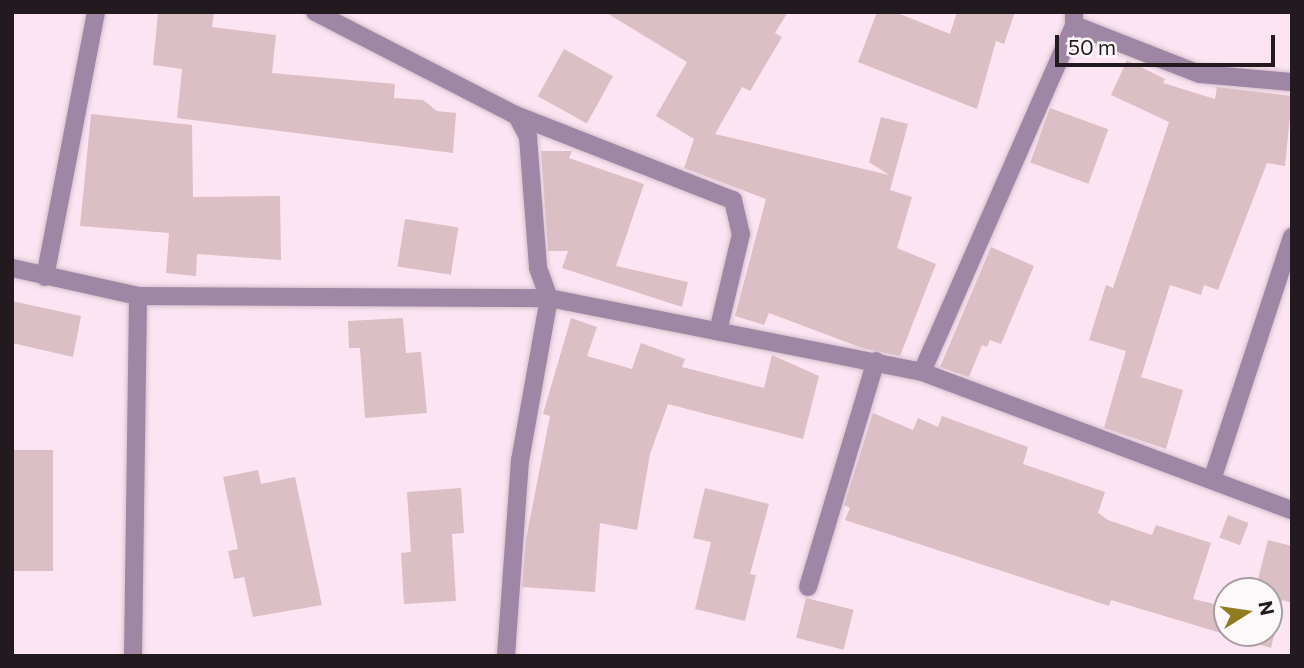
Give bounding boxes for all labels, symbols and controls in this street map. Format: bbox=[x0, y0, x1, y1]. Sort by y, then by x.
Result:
scale bar bbox=[1059, 21, 1280, 65]
text: 50 m bbox=[1068, 34, 1116, 59]
north arrow bbox=[1213, 577, 1283, 647]
text: N bbox=[1254, 599, 1280, 617]

